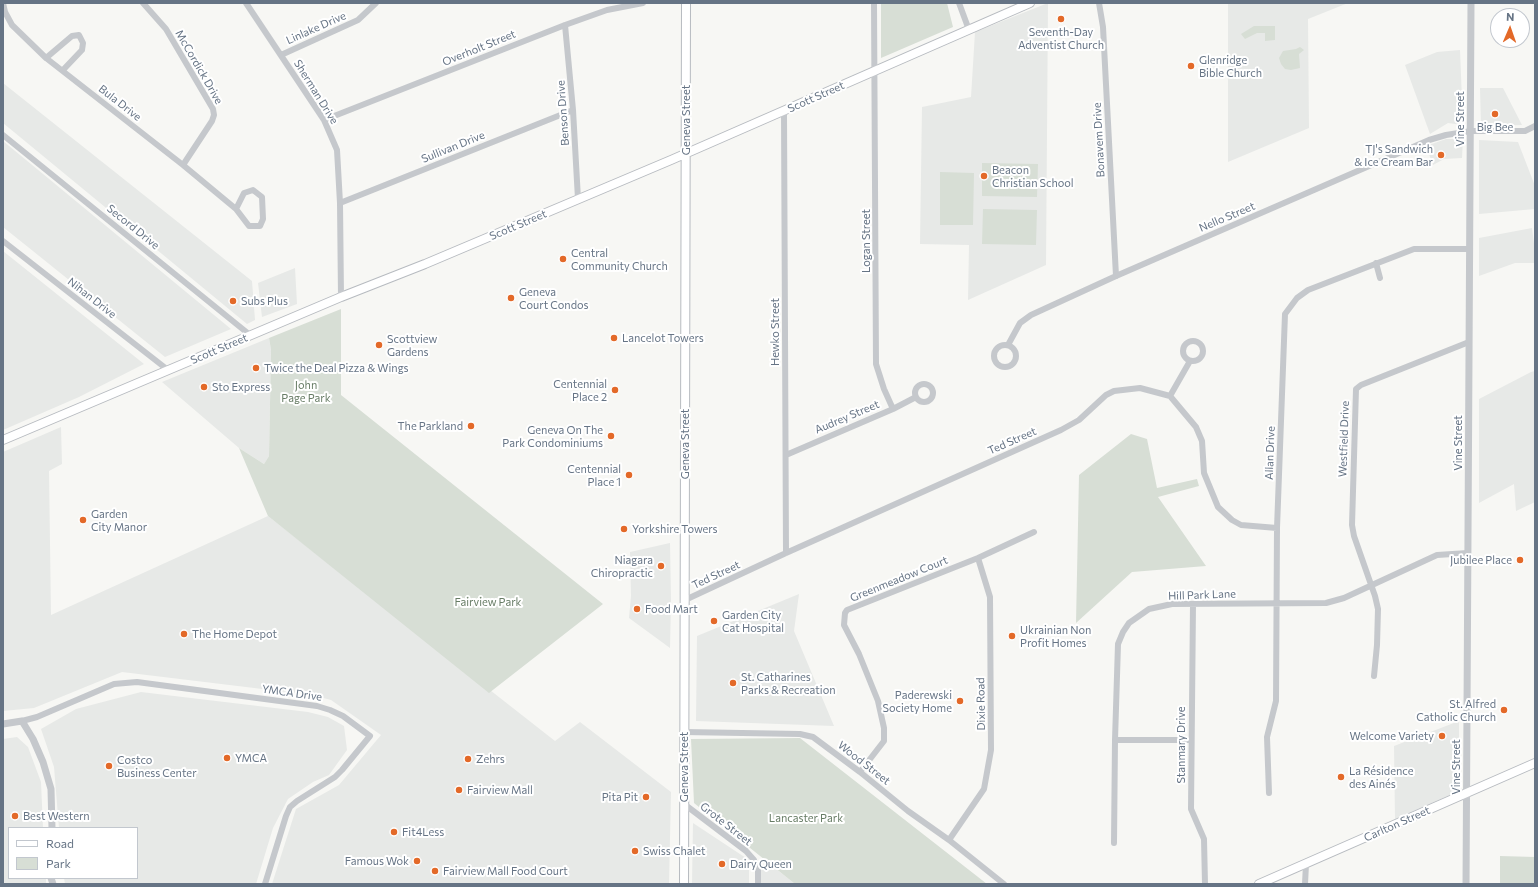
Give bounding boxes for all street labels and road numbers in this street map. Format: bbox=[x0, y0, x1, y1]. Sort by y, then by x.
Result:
street label: Linlake Drive bbox=[284, 9, 348, 47]
street label: Overholt Street bbox=[440, 27, 518, 69]
street label: McCordick Drive bbox=[172, 28, 226, 106]
street label: Sherman Drive bbox=[291, 57, 341, 127]
street label: Scott Street bbox=[786, 79, 846, 115]
street label: Benson Drive bbox=[554, 80, 572, 146]
street label: Bula Drive bbox=[96, 82, 144, 124]
street label: Geneva Street bbox=[679, 85, 693, 155]
street label: Vine Street bbox=[1453, 91, 1467, 147]
street label: Bonavem Drive bbox=[1090, 102, 1108, 178]
street label: Sullivan Drive bbox=[419, 128, 487, 166]
street label: Nello Street bbox=[1197, 199, 1257, 235]
street label: Secord Drive bbox=[104, 202, 162, 252]
street label: Scott Street bbox=[488, 207, 548, 243]
street label: Logan Street bbox=[859, 209, 873, 273]
street label: Nihan Drive bbox=[65, 275, 119, 321]
street label: Hewko Street bbox=[768, 298, 782, 366]
street label: Scott Street bbox=[189, 331, 249, 367]
street label: Audrey Street bbox=[813, 397, 881, 437]
street label: Westfield Drive bbox=[1336, 401, 1352, 477]
street label: Geneva Street bbox=[678, 409, 692, 479]
street label: Vine Street bbox=[1451, 415, 1465, 471]
street label: Ted Street bbox=[986, 424, 1038, 458]
street label: Allan Drive bbox=[1262, 426, 1278, 480]
street label: Greenmeadow Court bbox=[848, 553, 950, 605]
street label: Ted Street bbox=[690, 558, 742, 592]
street label: Hill Park Lane bbox=[1168, 587, 1236, 603]
street label: Dixie Road bbox=[974, 677, 988, 731]
street label: YMCA Drive bbox=[261, 682, 323, 704]
street label: Stanmary Drive bbox=[1174, 706, 1188, 784]
street label: Geneva Street bbox=[677, 732, 691, 802]
street label: Wood Street bbox=[835, 738, 893, 788]
street label: Vine Street bbox=[1449, 739, 1463, 795]
street label: Grote Street bbox=[697, 800, 755, 848]
street label: Carlton Street bbox=[1362, 804, 1432, 844]

